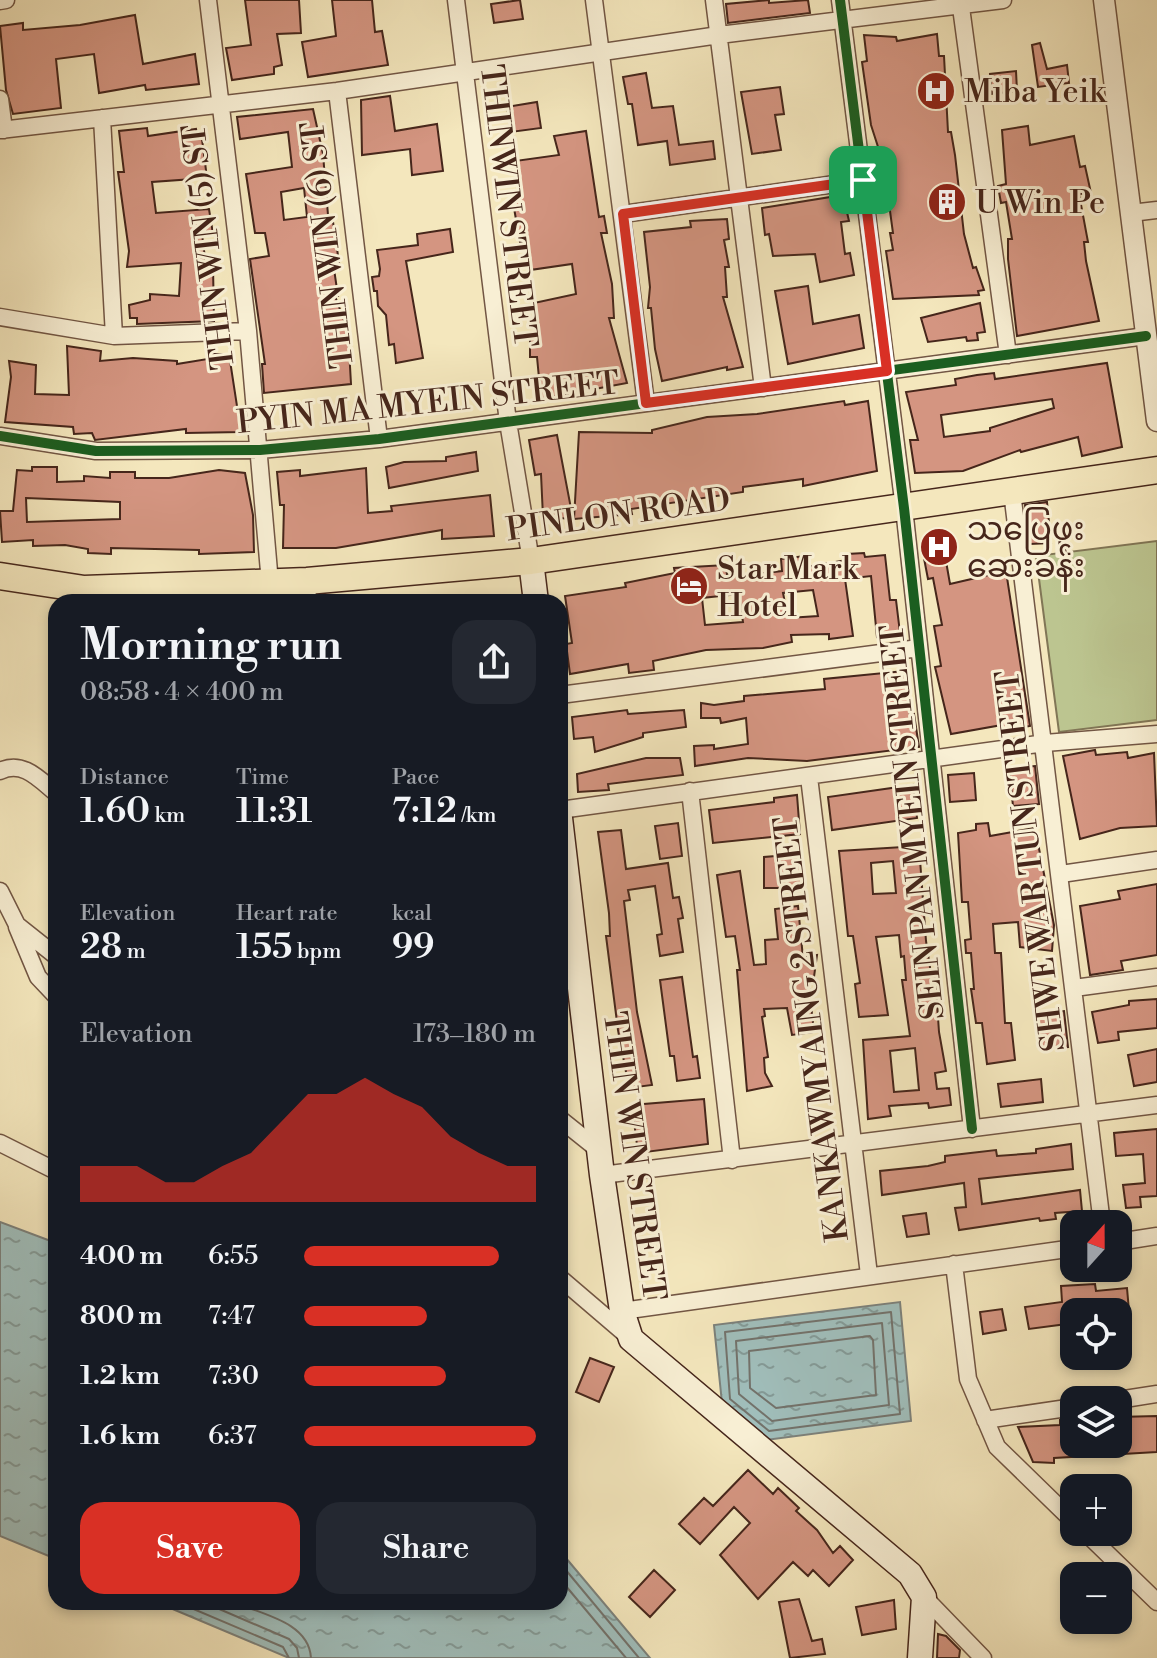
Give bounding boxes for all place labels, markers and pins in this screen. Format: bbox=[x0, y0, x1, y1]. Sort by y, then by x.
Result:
hospital icon: Miba Yeik bbox=[915, 70, 957, 112]
place label: Miba Yeik bbox=[964, 72, 1108, 112]
pin bbox=[829, 146, 897, 214]
building icon: U Win Pe bbox=[926, 181, 968, 223]
place label: U Win Pe bbox=[975, 183, 1105, 223]
place label: သပြေဖူး ဆေးခန်း bbox=[967, 507, 1085, 592]
hospital icon: သပြေဖူး ဆေးခန်း bbox=[918, 526, 960, 568]
place label: Star Mark Hotel bbox=[717, 549, 861, 626]
hotel icon: Star Mark Hotel bbox=[668, 565, 710, 607]

